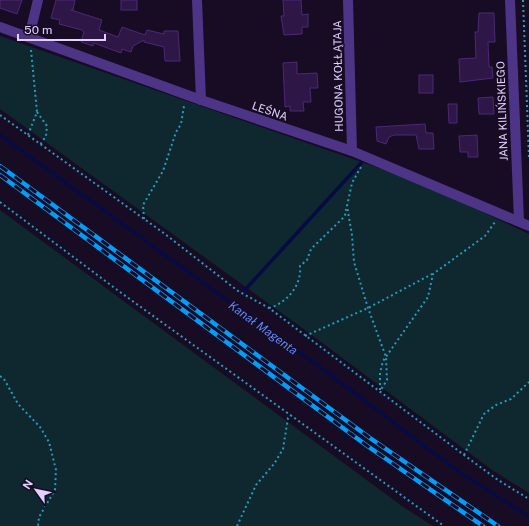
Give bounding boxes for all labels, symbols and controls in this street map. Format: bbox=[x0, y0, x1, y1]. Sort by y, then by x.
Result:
scale bar bbox=[18, 16, 105, 42]
street label: HUGONA KOŁŁĄTAJA bbox=[331, 20, 345, 132]
text: 50 m bbox=[24, 23, 52, 37]
street label: JANA KILIŃSKIEGO bbox=[493, 61, 510, 161]
street label: LEŚNA bbox=[251, 98, 290, 123]
water label: Kanał Magenta bbox=[226, 298, 300, 358]
north arrow bbox=[16, 470, 56, 510]
text: N bbox=[20, 478, 35, 491]

